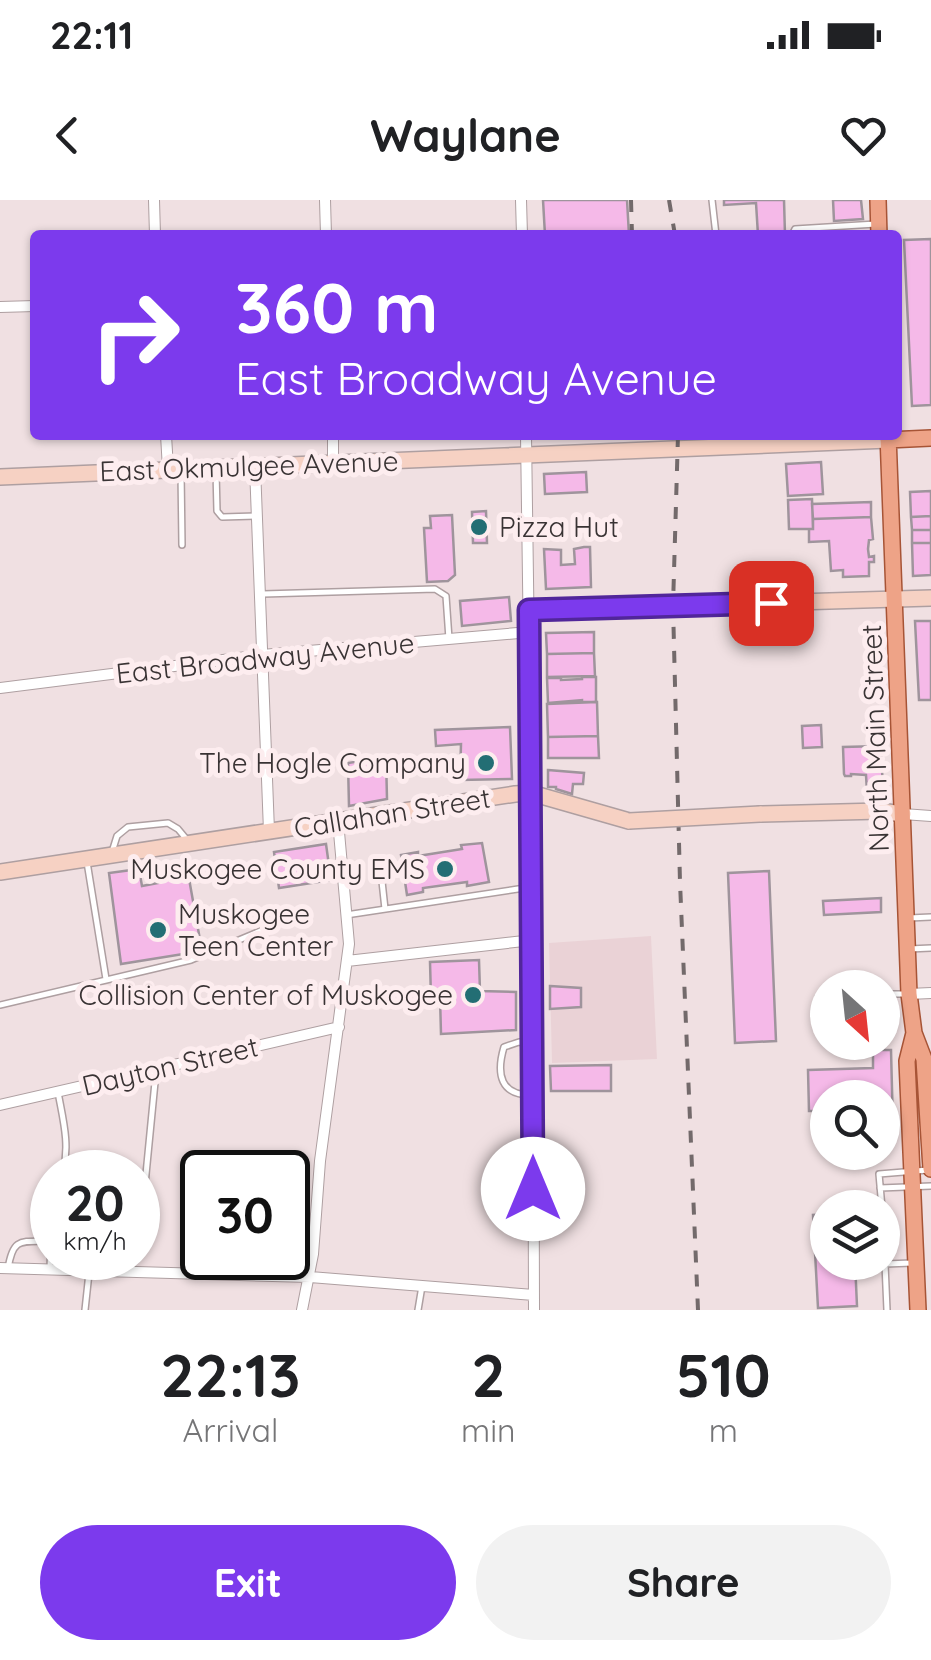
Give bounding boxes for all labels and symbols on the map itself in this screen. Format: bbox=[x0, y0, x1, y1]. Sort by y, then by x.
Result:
street label: East Okmulgee Avenue bbox=[99, 443, 399, 488]
place label: Pizza Hut bbox=[499, 509, 619, 544]
marker: Pizza Hut bbox=[468, 516, 490, 538]
pin bbox=[729, 561, 814, 646]
street label: East Broadway Avenue bbox=[114, 624, 416, 691]
street label: North Main Street bbox=[853, 624, 896, 852]
place label: The Hogle Company bbox=[199, 745, 466, 780]
marker: The Hogle Company bbox=[475, 752, 497, 774]
street label: Callahan Street bbox=[291, 780, 493, 845]
place label: Muskogee County EMS bbox=[130, 851, 425, 886]
marker: Muskogee County EMS bbox=[434, 858, 456, 880]
place label: Muskogee Teen Center bbox=[178, 896, 333, 963]
marker: Muskogee Teen Center bbox=[147, 919, 169, 941]
north arrow bbox=[810, 970, 900, 1060]
place label: Collision Center of Muskogee bbox=[78, 977, 453, 1012]
marker: Collision Center of Muskogee bbox=[462, 984, 484, 1006]
street label: Dayton Street bbox=[78, 1028, 261, 1103]
position arrow bbox=[481, 1137, 585, 1241]
speed limit sign: 30 bbox=[180, 1150, 310, 1280]

